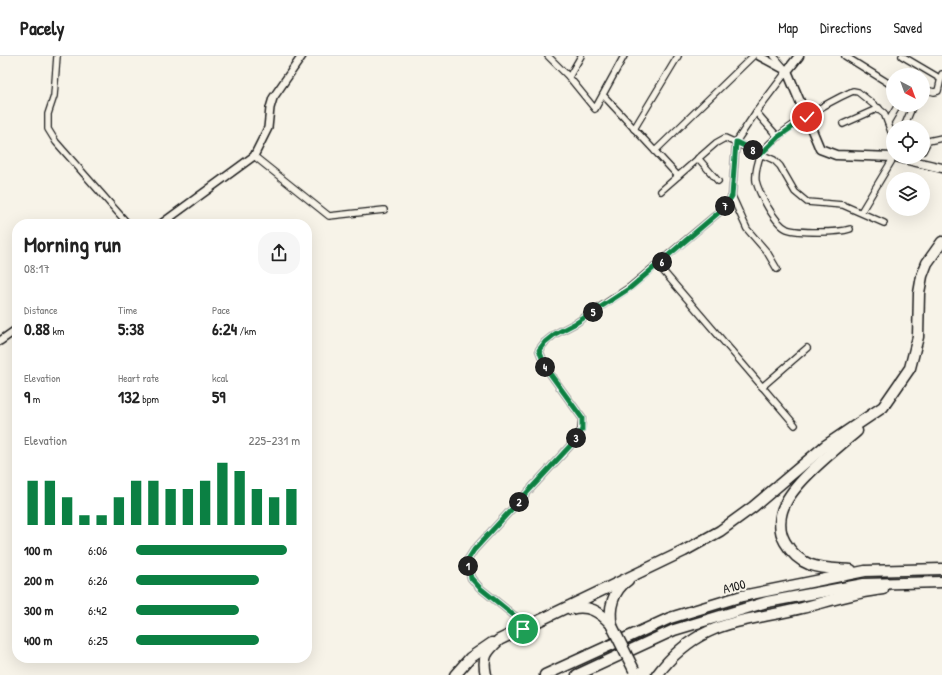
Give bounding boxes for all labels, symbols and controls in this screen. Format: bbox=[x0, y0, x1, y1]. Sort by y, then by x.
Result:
text: Pacely bbox=[20, 15, 65, 41]
text: Map bbox=[778, 18, 798, 37]
text: Directions bbox=[820, 18, 871, 37]
text: Saved bbox=[893, 18, 922, 37]
north arrow bbox=[886, 68, 930, 112]
map controls bbox=[886, 68, 930, 216]
pin bbox=[790, 100, 824, 134]
icon: check bbox=[796, 106, 818, 128]
button: locate bbox=[886, 120, 930, 164]
pin: 8 bbox=[743, 140, 763, 160]
text: 8 bbox=[751, 143, 755, 157]
button: layers bbox=[886, 172, 930, 216]
pin: 7 bbox=[715, 196, 735, 216]
text: 7 bbox=[722, 199, 728, 213]
text: Morning run bbox=[24, 229, 121, 259]
button: share bbox=[258, 232, 300, 274]
pin: 6 bbox=[652, 252, 672, 272]
text: 6 bbox=[660, 255, 664, 269]
text: 08:17 bbox=[24, 259, 50, 277]
pin: 5 bbox=[583, 302, 603, 322]
text: Distance bbox=[24, 303, 58, 317]
text: Time bbox=[118, 303, 137, 317]
text: Pace bbox=[212, 303, 230, 317]
text: 5 bbox=[591, 305, 595, 319]
text: 0.88 bbox=[24, 317, 50, 340]
text: 5:38 bbox=[118, 317, 144, 340]
text: 6:24 bbox=[212, 317, 237, 340]
text: km bbox=[50, 324, 65, 338]
text: /km bbox=[237, 324, 256, 338]
pin: 4 bbox=[535, 357, 555, 377]
text: 4 bbox=[543, 360, 547, 374]
text: Elevation bbox=[24, 371, 61, 385]
text: Heart rate bbox=[118, 371, 159, 385]
text: kcal bbox=[212, 371, 228, 385]
text: 9 bbox=[24, 385, 30, 408]
text: 132 bbox=[118, 385, 140, 408]
text: 59 bbox=[212, 385, 225, 408]
text: m bbox=[30, 392, 40, 406]
text: bpm bbox=[140, 392, 159, 406]
pin: 3 bbox=[566, 428, 586, 448]
text: Elevation bbox=[24, 431, 67, 449]
text: 225–231 m bbox=[248, 431, 300, 449]
text: 3 bbox=[574, 431, 578, 445]
pin: 2 bbox=[509, 492, 529, 512]
text: 2 bbox=[516, 495, 522, 509]
text: 100 m bbox=[24, 541, 52, 559]
text: 6:06 bbox=[88, 541, 107, 559]
pin: 1 bbox=[458, 556, 478, 576]
text: 1 bbox=[466, 559, 470, 573]
text: 200 m bbox=[24, 571, 54, 589]
text: 6:26 bbox=[88, 571, 107, 589]
street label: A100 bbox=[721, 574, 747, 598]
text: 300 m bbox=[24, 601, 53, 619]
text: 6:42 bbox=[88, 601, 107, 619]
pin bbox=[506, 612, 540, 646]
icon: arrive bbox=[512, 618, 534, 640]
text: 400 m bbox=[24, 631, 52, 649]
text: 6:25 bbox=[88, 631, 108, 649]

